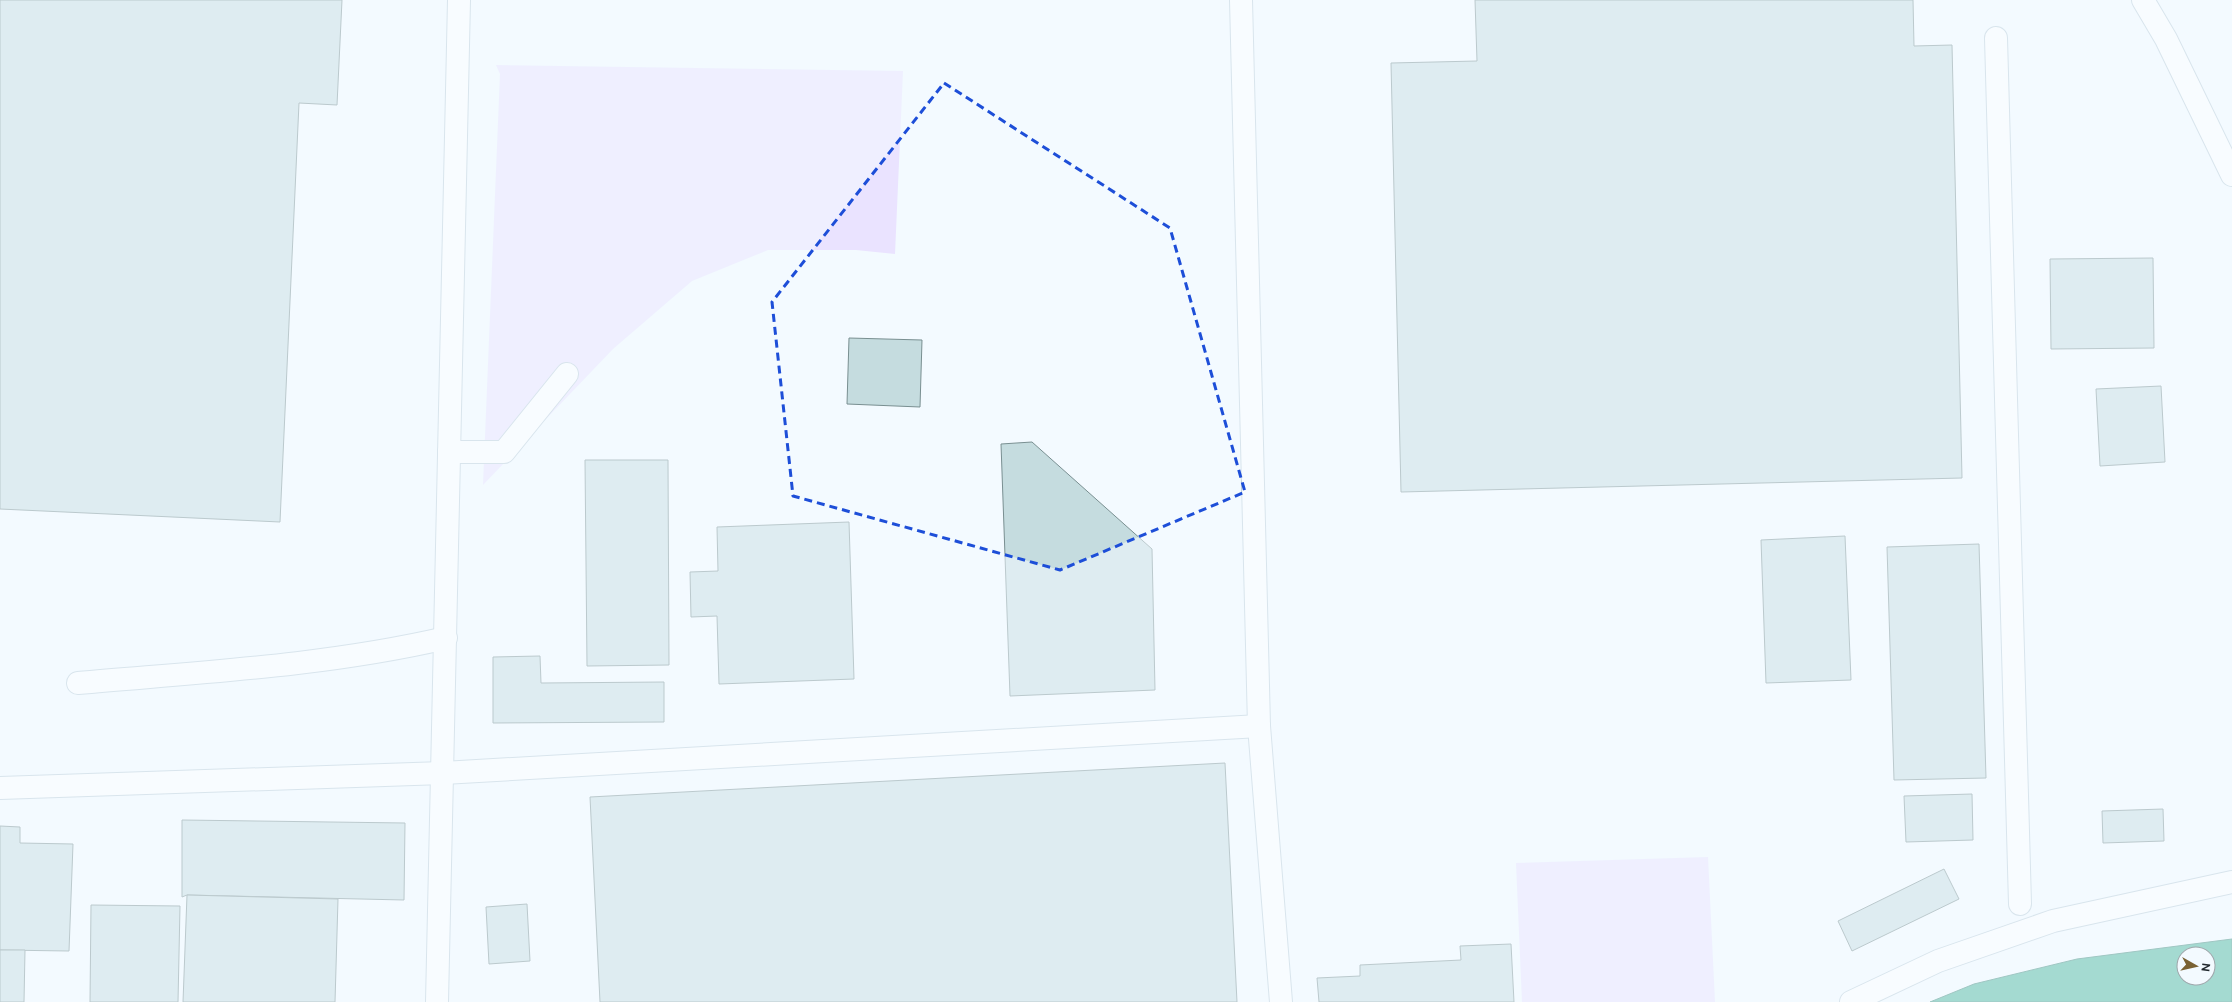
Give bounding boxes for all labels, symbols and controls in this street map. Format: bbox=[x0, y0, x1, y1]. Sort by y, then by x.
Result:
north arrow bbox=[2176, 946, 2216, 986]
text: N bbox=[2199, 962, 2212, 972]

